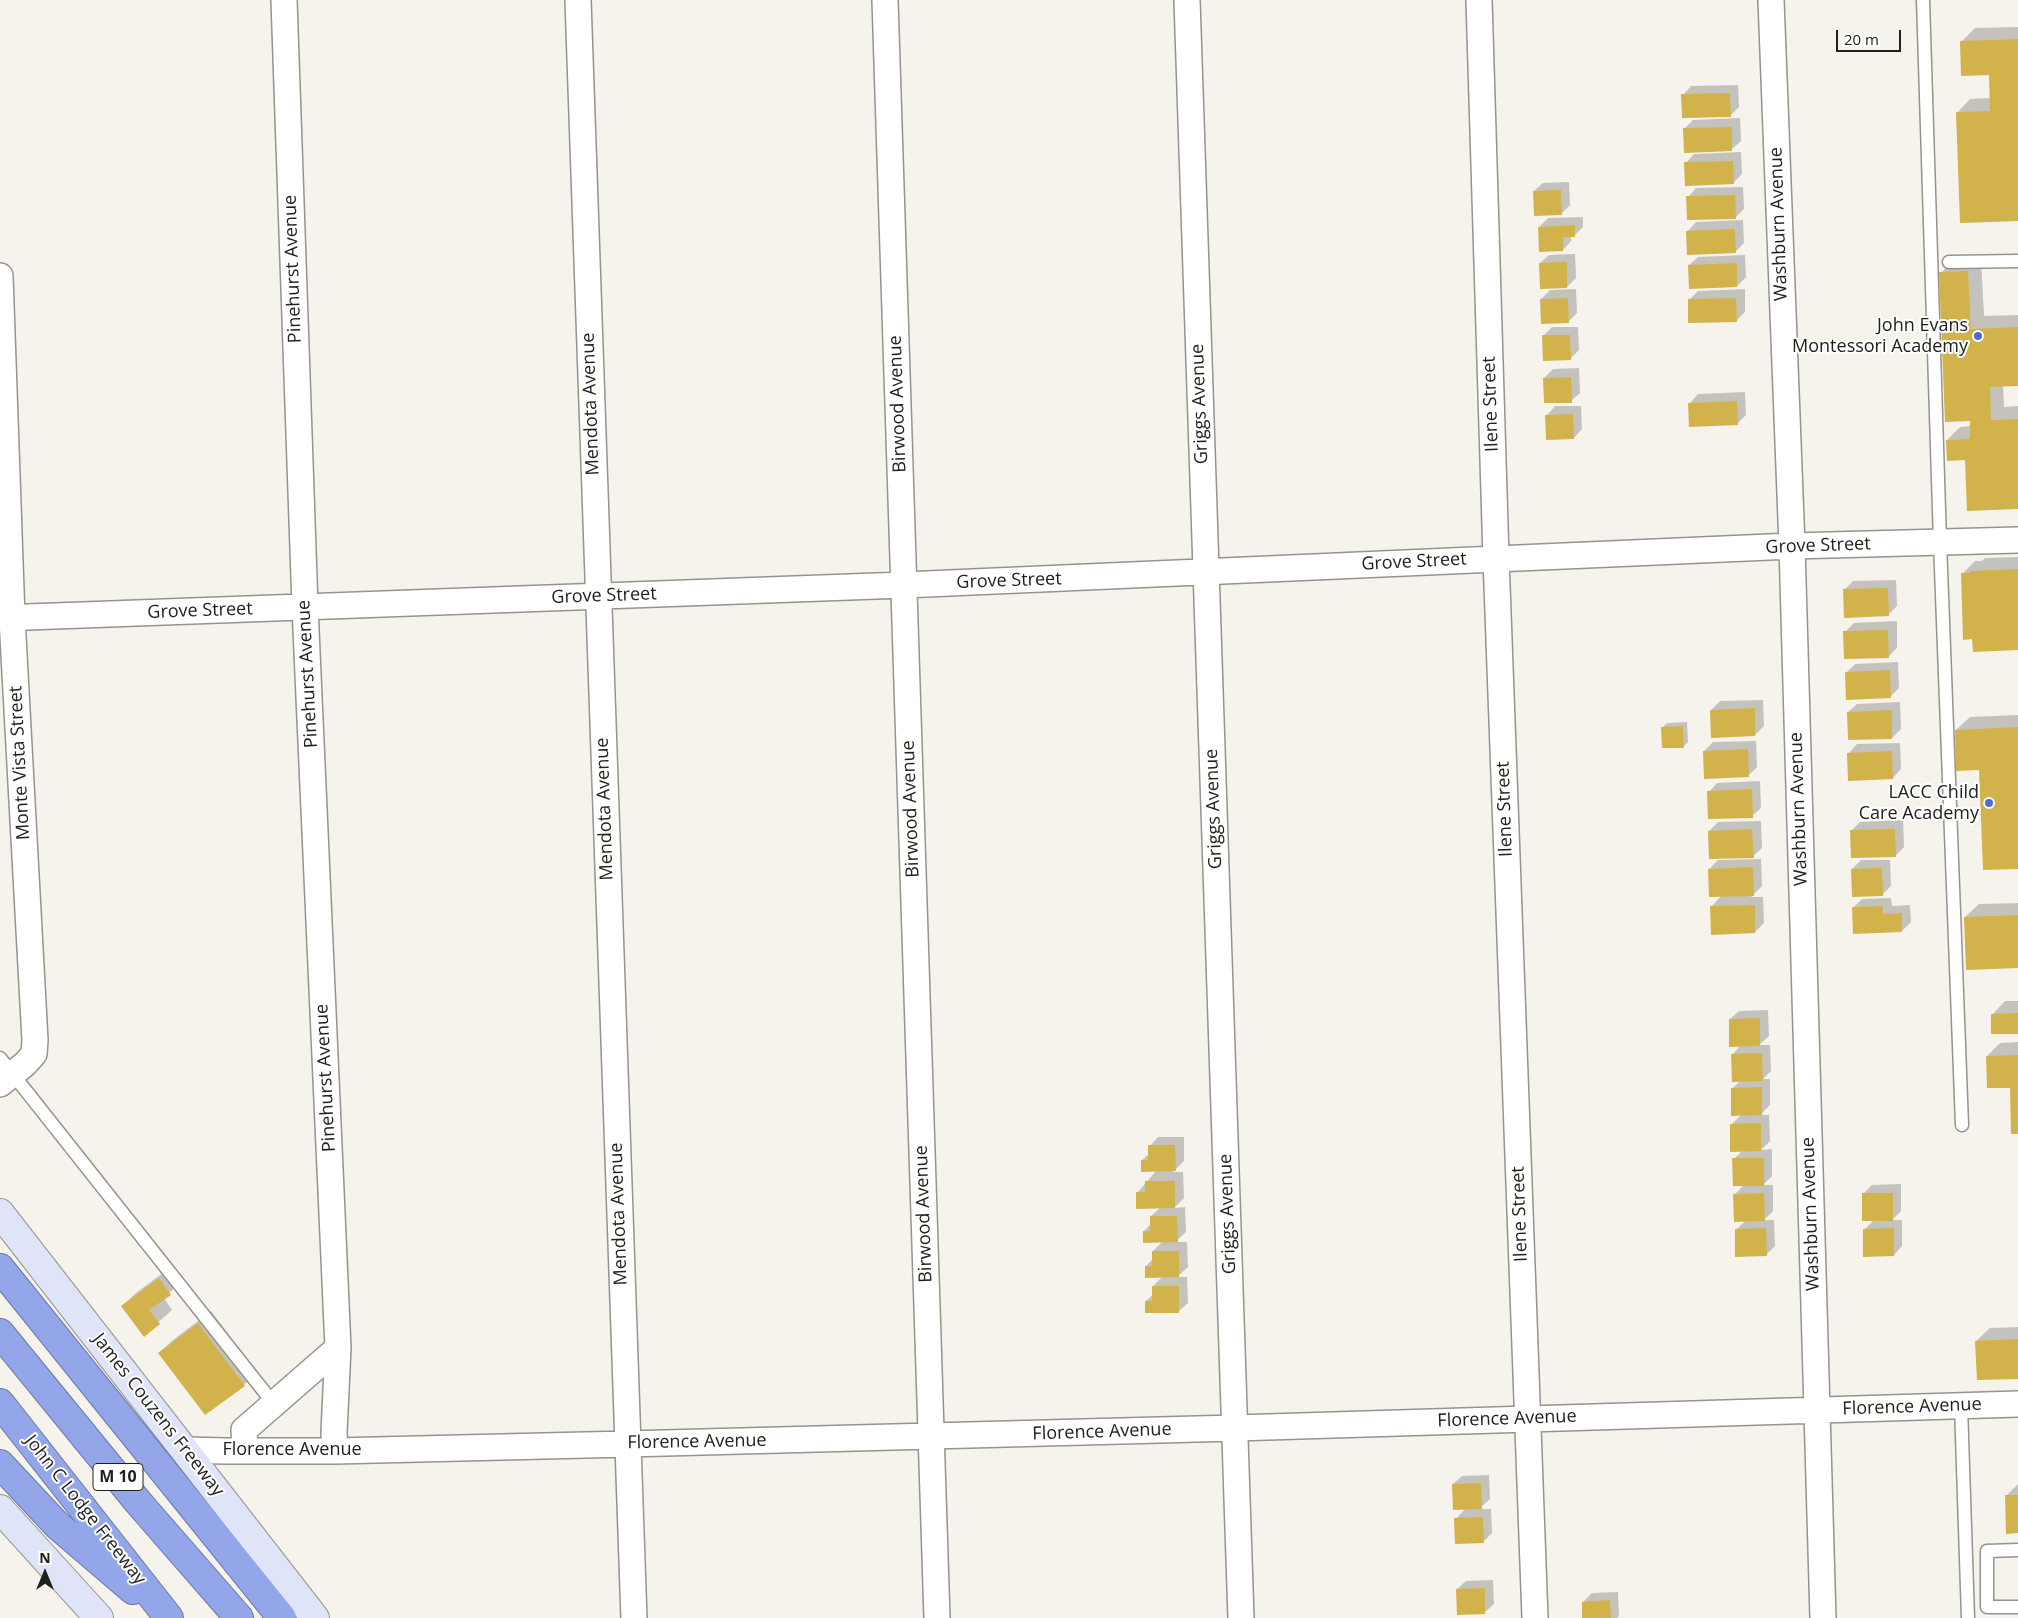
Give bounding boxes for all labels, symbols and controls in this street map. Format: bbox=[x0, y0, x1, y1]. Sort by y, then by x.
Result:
scale bar bbox=[1838, 20, 1903, 52]
text: 20 m bbox=[1844, 29, 1879, 49]
street label: Washburn Avenue bbox=[1766, 147, 1792, 301]
street label: Pinehurst Avenue bbox=[280, 195, 306, 343]
place label: John Evans Montessori Academy bbox=[1792, 315, 1968, 358]
marker: John Evans Montessori Academy bbox=[1972, 330, 1984, 342]
street label: Mendota Avenue bbox=[578, 332, 604, 476]
street label: Birwood Avenue bbox=[885, 335, 911, 473]
street label: Griggs Avenue bbox=[1187, 343, 1213, 465]
street label: Ilene Street bbox=[1479, 356, 1503, 452]
street label: Grove Street bbox=[1765, 533, 1871, 559]
street label: Grove Street bbox=[1361, 548, 1467, 576]
street label: Grove Street bbox=[956, 568, 1062, 594]
street label: Grove Street bbox=[551, 583, 657, 609]
street label: Grove Street bbox=[147, 598, 253, 624]
street label: Pinehurst Avenue bbox=[293, 599, 323, 749]
street label: Monte Vista Street bbox=[5, 685, 35, 841]
street label: Washburn Avenue bbox=[1786, 732, 1812, 886]
street label: Mendota Avenue bbox=[592, 737, 618, 881]
street label: Birwood Avenue bbox=[898, 740, 924, 878]
street label: Griggs Avenue bbox=[1201, 748, 1227, 870]
street label: Ilene Street bbox=[1493, 761, 1517, 857]
place label: LACC Child Care Academy bbox=[1859, 782, 1979, 824]
marker: LACC Child Care Academy bbox=[1983, 797, 1995, 809]
street label: Pinehurst Avenue bbox=[311, 1003, 341, 1153]
street label: Washburn Avenue bbox=[1798, 1137, 1824, 1291]
street label: Mendota Avenue bbox=[606, 1142, 632, 1286]
street label: Birwood Avenue bbox=[911, 1145, 937, 1283]
street label: Griggs Avenue bbox=[1215, 1153, 1241, 1275]
street label: Ilene Street bbox=[1508, 1166, 1532, 1262]
street label: James Couzens Freeway bbox=[88, 1329, 228, 1501]
street label: Florence Avenue bbox=[1842, 1394, 1982, 1420]
street label: Florence Avenue bbox=[1437, 1406, 1577, 1432]
street label: Florence Avenue bbox=[1032, 1419, 1172, 1445]
street label: Florence Avenue bbox=[627, 1430, 767, 1454]
street label: John C Lodge Freeway bbox=[20, 1431, 150, 1589]
street label: Florence Avenue bbox=[222, 1439, 362, 1461]
road number: M 10 bbox=[93, 1464, 143, 1490]
north arrow bbox=[20, 1548, 70, 1598]
text: N bbox=[39, 1548, 51, 1567]

